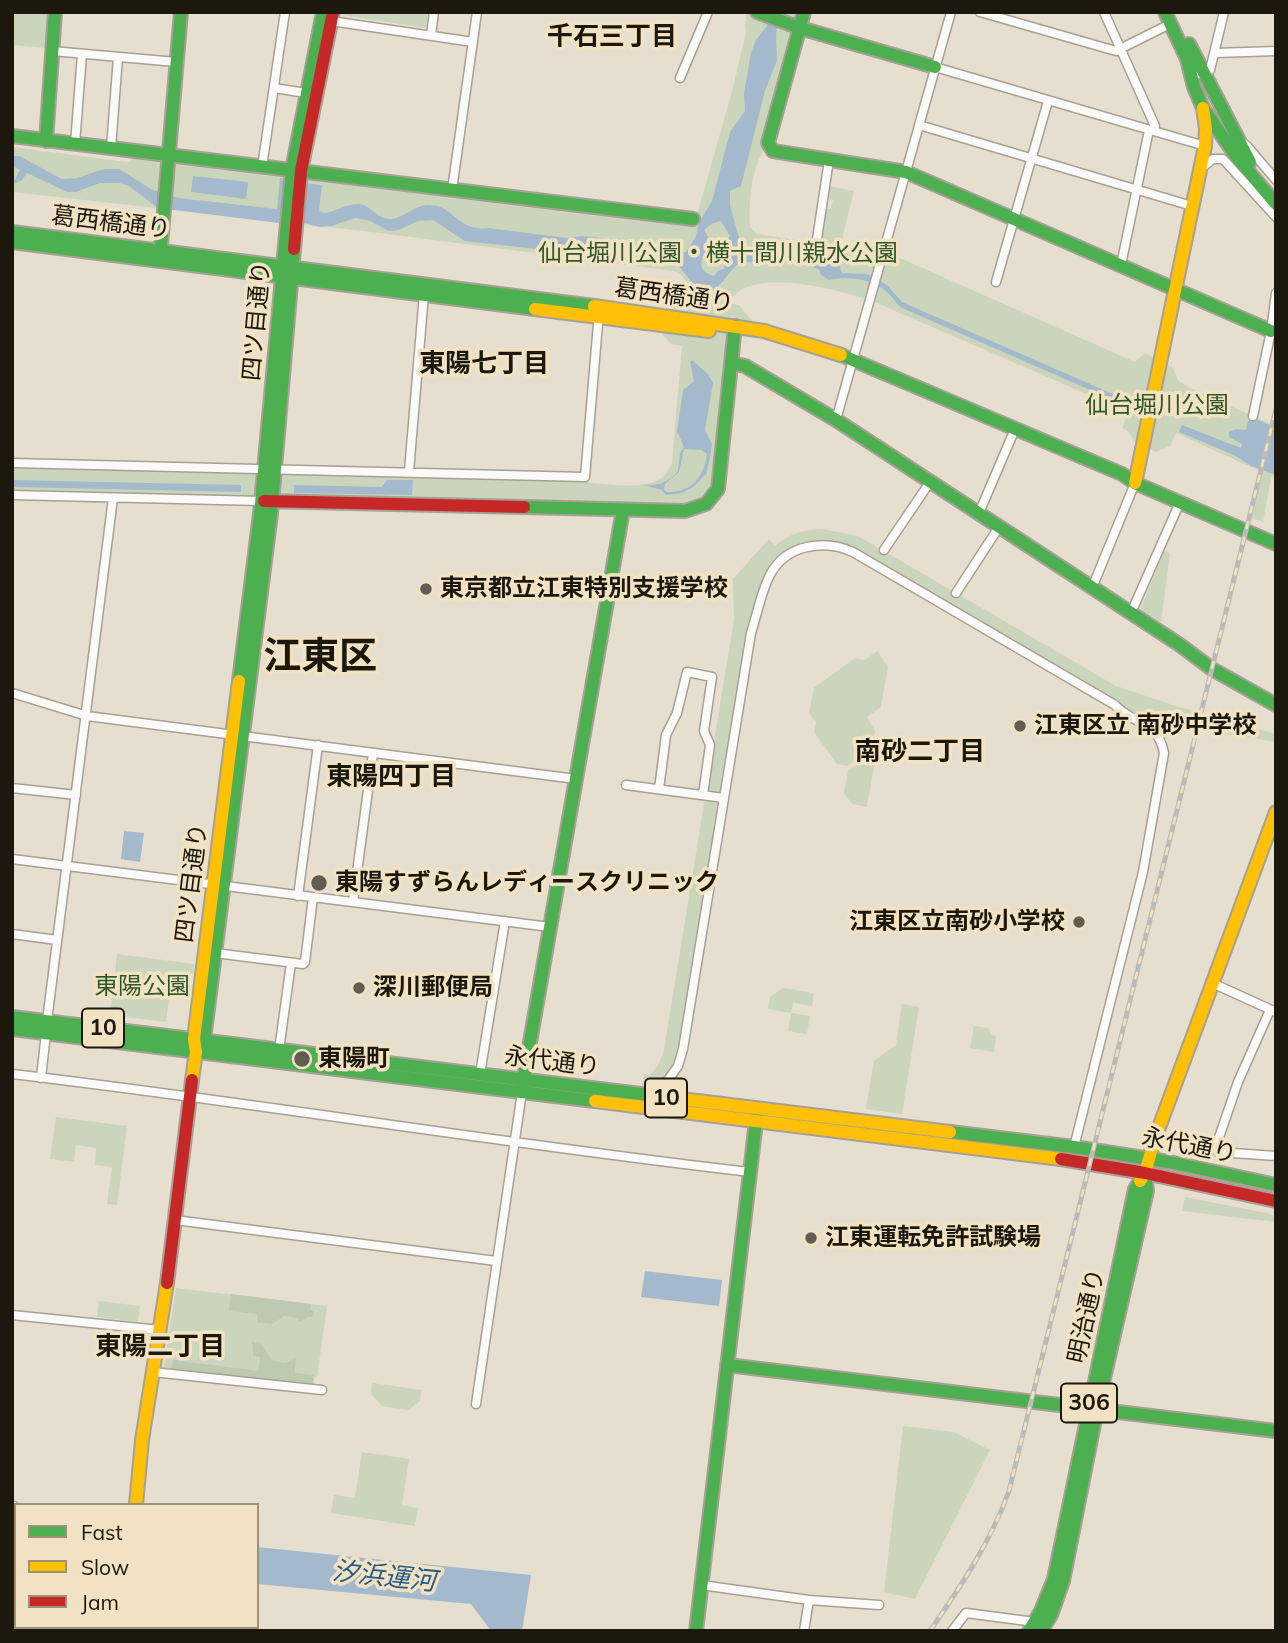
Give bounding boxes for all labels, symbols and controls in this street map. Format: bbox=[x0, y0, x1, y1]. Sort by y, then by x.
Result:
district label: 千石三丁目 bbox=[547, 21, 677, 53]
street label: 葛西橋通り bbox=[50, 201, 172, 245]
park label: 仙台堀川公園・横十間川親水公園 bbox=[538, 240, 898, 268]
street label: 四ツ目通り bbox=[237, 260, 277, 382]
street label: 葛西橋通り bbox=[613, 273, 735, 319]
district label: 東陽七丁目 bbox=[419, 348, 549, 380]
park label: 仙台堀川公園 bbox=[1085, 392, 1229, 420]
place label: 東京都立江東特別支援学校 bbox=[440, 575, 728, 603]
marker: 東京都立江東特別支援学校 bbox=[418, 581, 434, 597]
district label: 江東区 bbox=[263, 635, 377, 681]
place label: 江東区立 南砂中学校 bbox=[1034, 712, 1257, 740]
marker: 江東区立 南砂中学校 bbox=[1012, 718, 1028, 734]
district label: 南砂二丁目 bbox=[855, 736, 985, 768]
district label: 東陽四丁目 bbox=[326, 761, 456, 793]
street label: 四ツ目通り bbox=[170, 822, 214, 944]
place label: 東陽すずらんレディースクリニック bbox=[335, 869, 719, 897]
marker: 東陽すずらんレディースクリニック bbox=[309, 873, 329, 893]
place label: 江東区立南砂小学校 bbox=[849, 908, 1065, 936]
marker: 江東区立南砂小学校 bbox=[1071, 914, 1087, 930]
park label: 東陽公園 bbox=[94, 973, 190, 1001]
place label: 深川郵便局 bbox=[373, 974, 493, 1002]
marker: 深川郵便局 bbox=[351, 980, 367, 996]
road number: 10 bbox=[82, 1009, 124, 1048]
street label: 永代通り bbox=[503, 1042, 601, 1082]
place label: 東陽町 bbox=[318, 1045, 390, 1073]
marker: 東陽町 bbox=[292, 1049, 312, 1069]
road number: 10 bbox=[645, 1078, 687, 1118]
street label: 永代通り bbox=[1139, 1123, 1239, 1169]
place label: 江東運転免許試験場 bbox=[825, 1224, 1041, 1252]
marker: 江東運転免許試験場 bbox=[803, 1230, 819, 1246]
street label: 明治通り bbox=[1063, 1266, 1111, 1366]
district label: 東陽二丁目 bbox=[95, 1331, 225, 1363]
road number: 306 bbox=[1061, 1384, 1117, 1422]
legend bbox=[14, 1503, 259, 1629]
text: Fast bbox=[81, 1519, 123, 1545]
text: Slow bbox=[81, 1554, 129, 1580]
water label: 汐浜運河 bbox=[331, 1556, 437, 1598]
text: Jam bbox=[81, 1589, 119, 1615]

